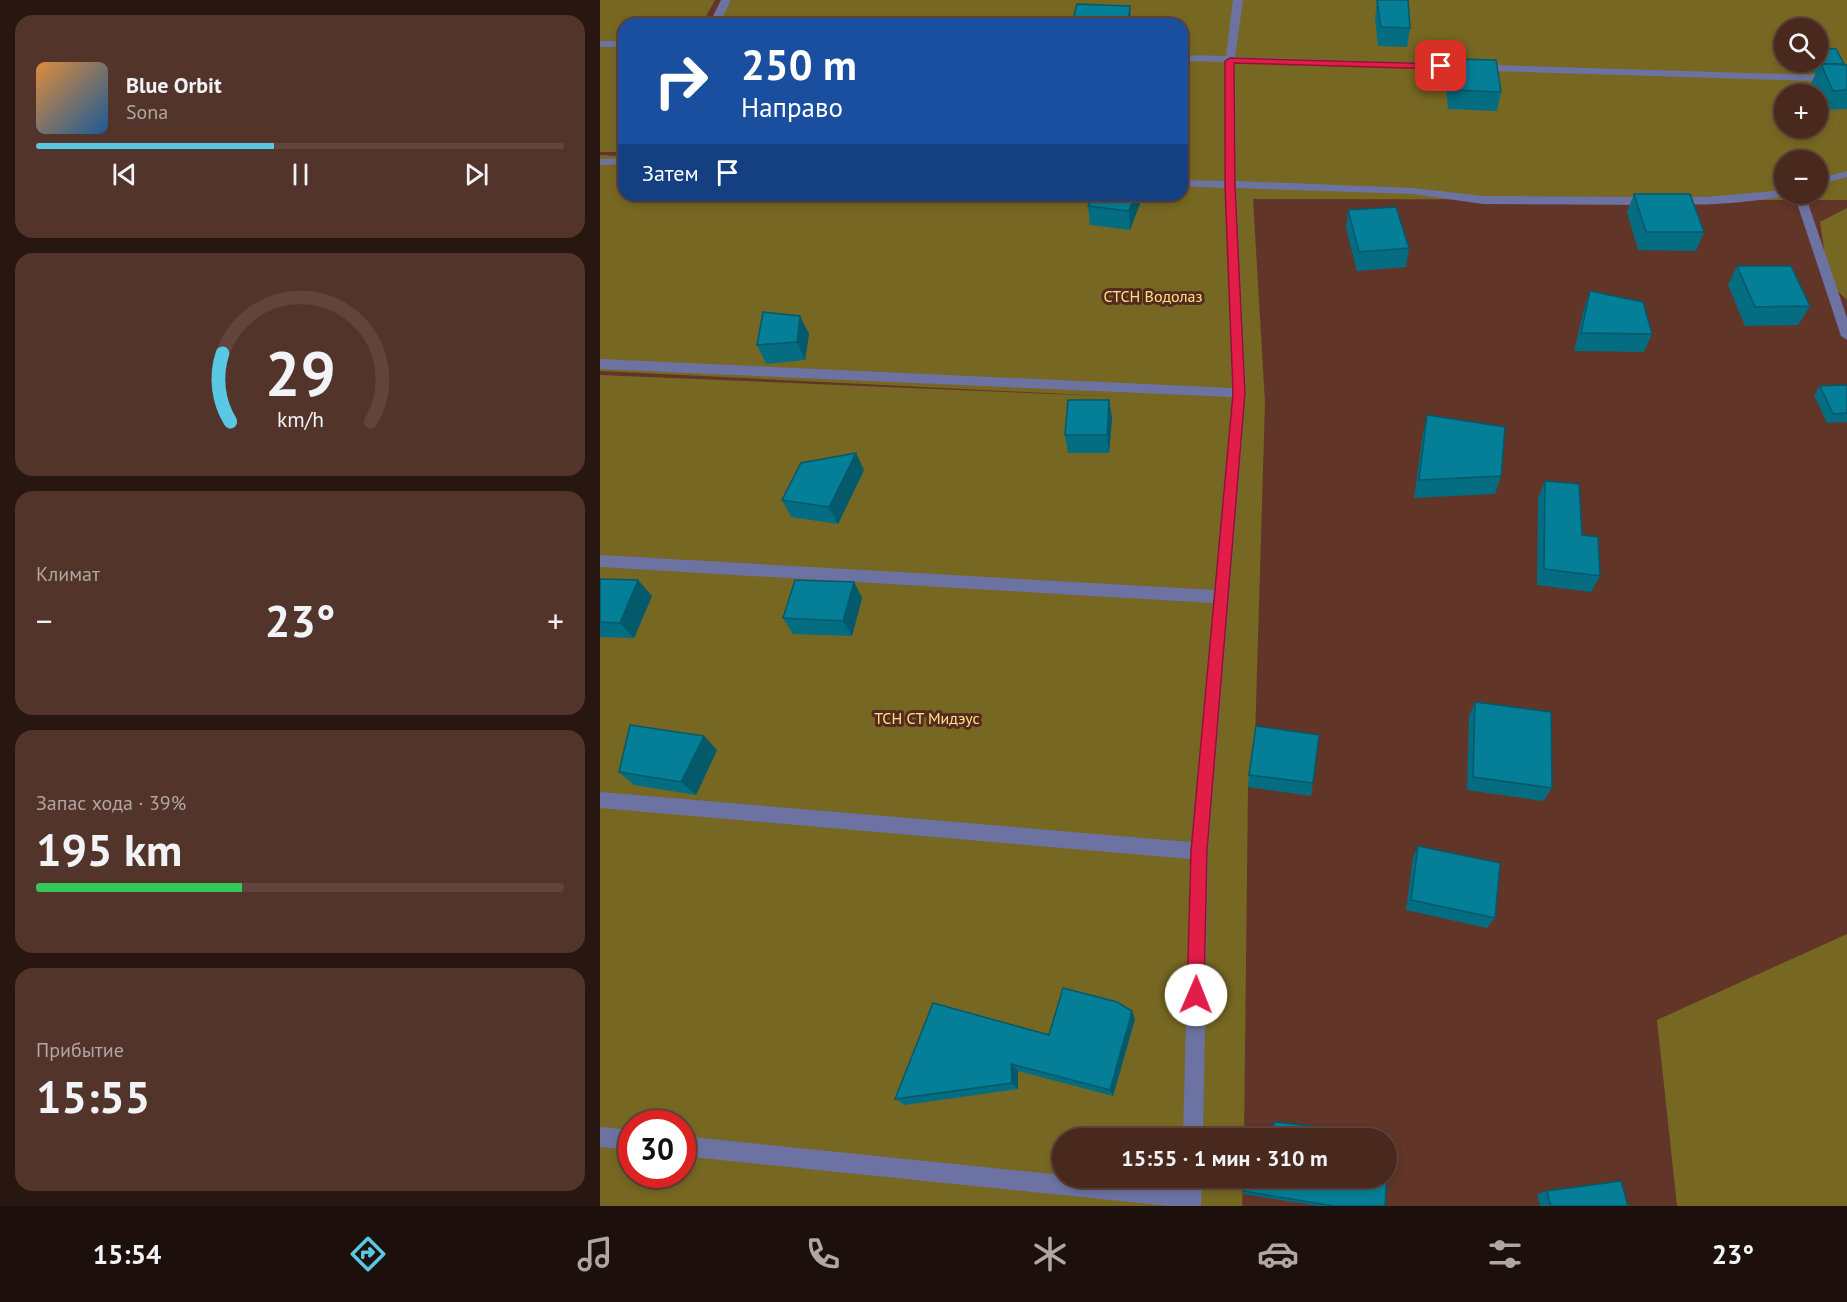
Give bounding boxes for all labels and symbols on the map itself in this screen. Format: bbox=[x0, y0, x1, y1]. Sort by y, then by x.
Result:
pin bbox=[1415, 40, 1466, 91]
park label: СТСН Водолаз bbox=[1103, 286, 1203, 306]
park label: ТСН СТ Мидэус bbox=[874, 708, 980, 728]
position arrow bbox=[1164, 963, 1228, 1027]
speed limit sign: 30 bbox=[618, 1110, 696, 1188]

